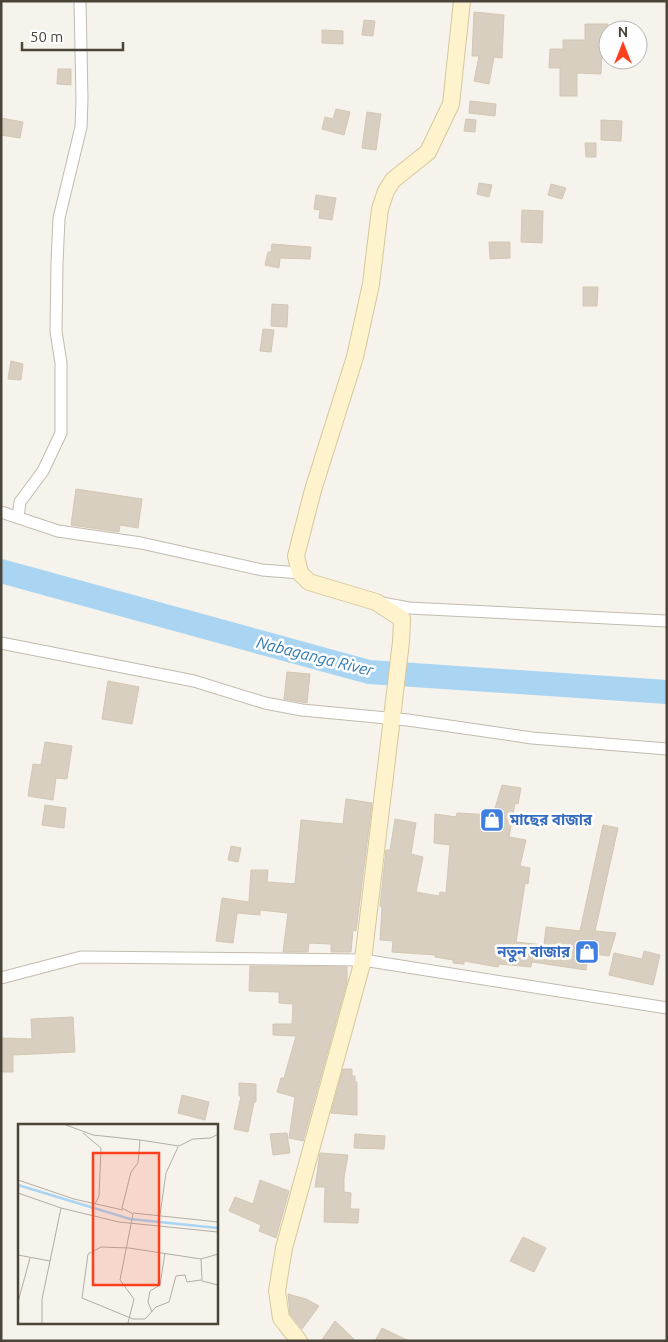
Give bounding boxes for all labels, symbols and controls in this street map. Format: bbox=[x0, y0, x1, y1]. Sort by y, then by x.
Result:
scale bar bbox=[22, 20, 124, 52]
north arrow bbox=[598, 20, 648, 70]
text: N bbox=[618, 24, 628, 40]
text: 50 m bbox=[30, 28, 63, 45]
water label: Nabaganga River bbox=[255, 633, 376, 679]
shop icon: মাছের বাজার bbox=[479, 807, 505, 833]
place label: মাছের বাজার bbox=[509, 811, 593, 828]
shop icon: নতুন বাজার bbox=[574, 939, 600, 965]
place label: নতুন বাজার bbox=[496, 943, 571, 963]
inset map bbox=[18, 1124, 218, 1324]

